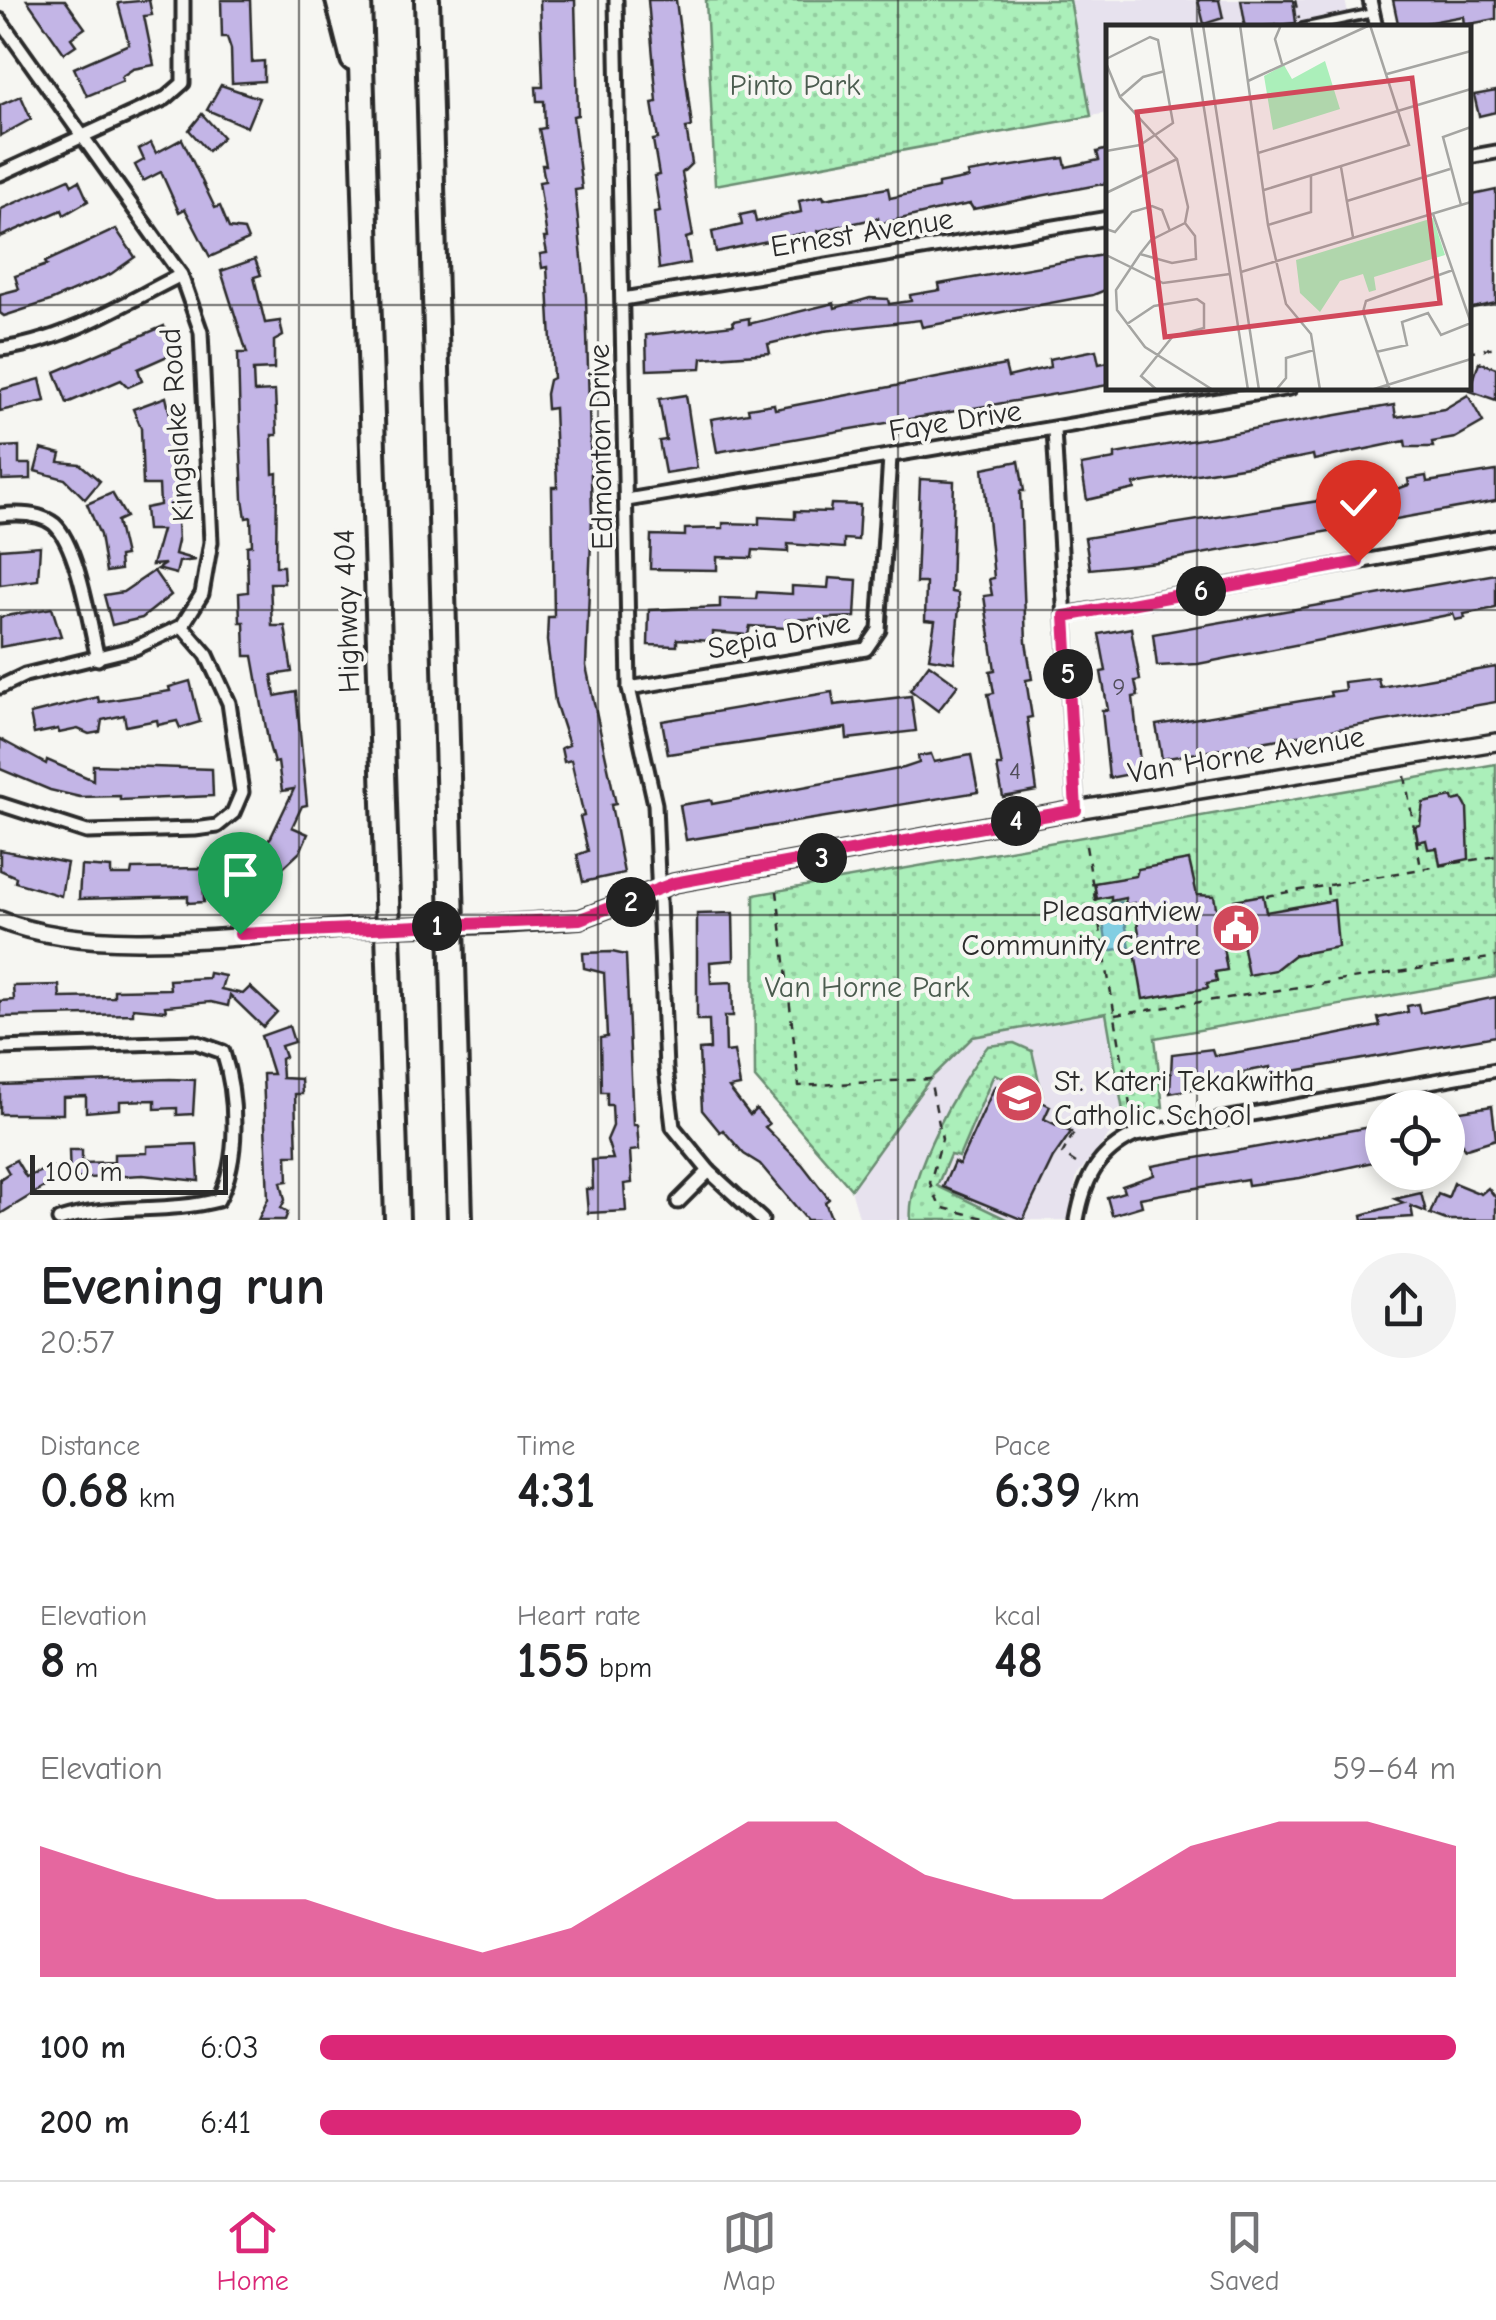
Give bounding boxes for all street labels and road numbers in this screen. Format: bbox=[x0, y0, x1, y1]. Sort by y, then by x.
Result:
street label: Ernest Avenue bbox=[768, 201, 956, 265]
street label: Kingslake Road bbox=[153, 327, 201, 523]
street label: Edmonton Drive bbox=[582, 344, 620, 550]
street label: Faye Drive bbox=[886, 393, 1024, 449]
street label: Highway 404 bbox=[327, 528, 367, 694]
street label: Sepia Drive bbox=[705, 605, 853, 667]
street label: Van Horne Avenue bbox=[1125, 719, 1367, 791]

